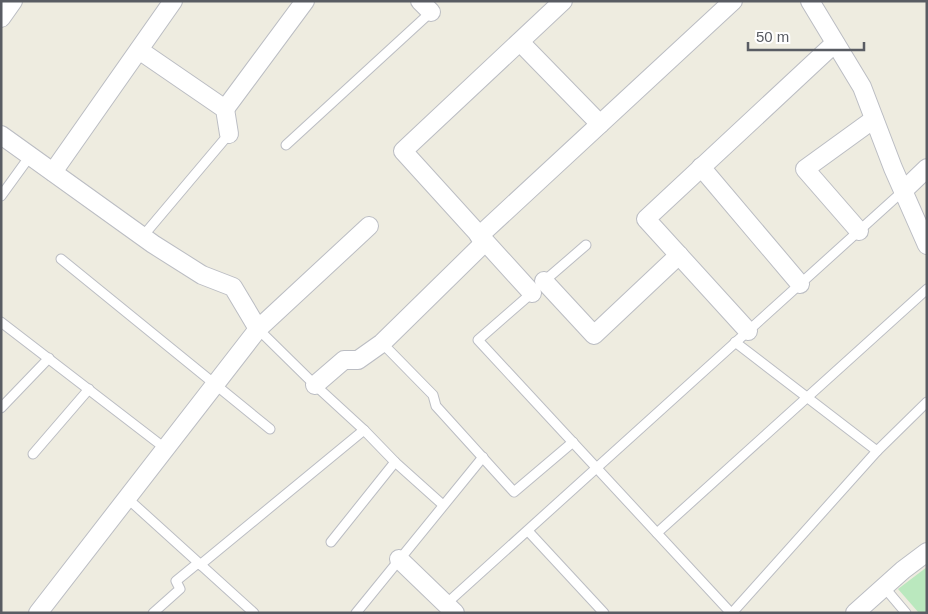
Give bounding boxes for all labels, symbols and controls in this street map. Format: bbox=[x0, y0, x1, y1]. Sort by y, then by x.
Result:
scale bar bbox=[748, 20, 864, 52]
text: 50 m bbox=[756, 28, 789, 45]

